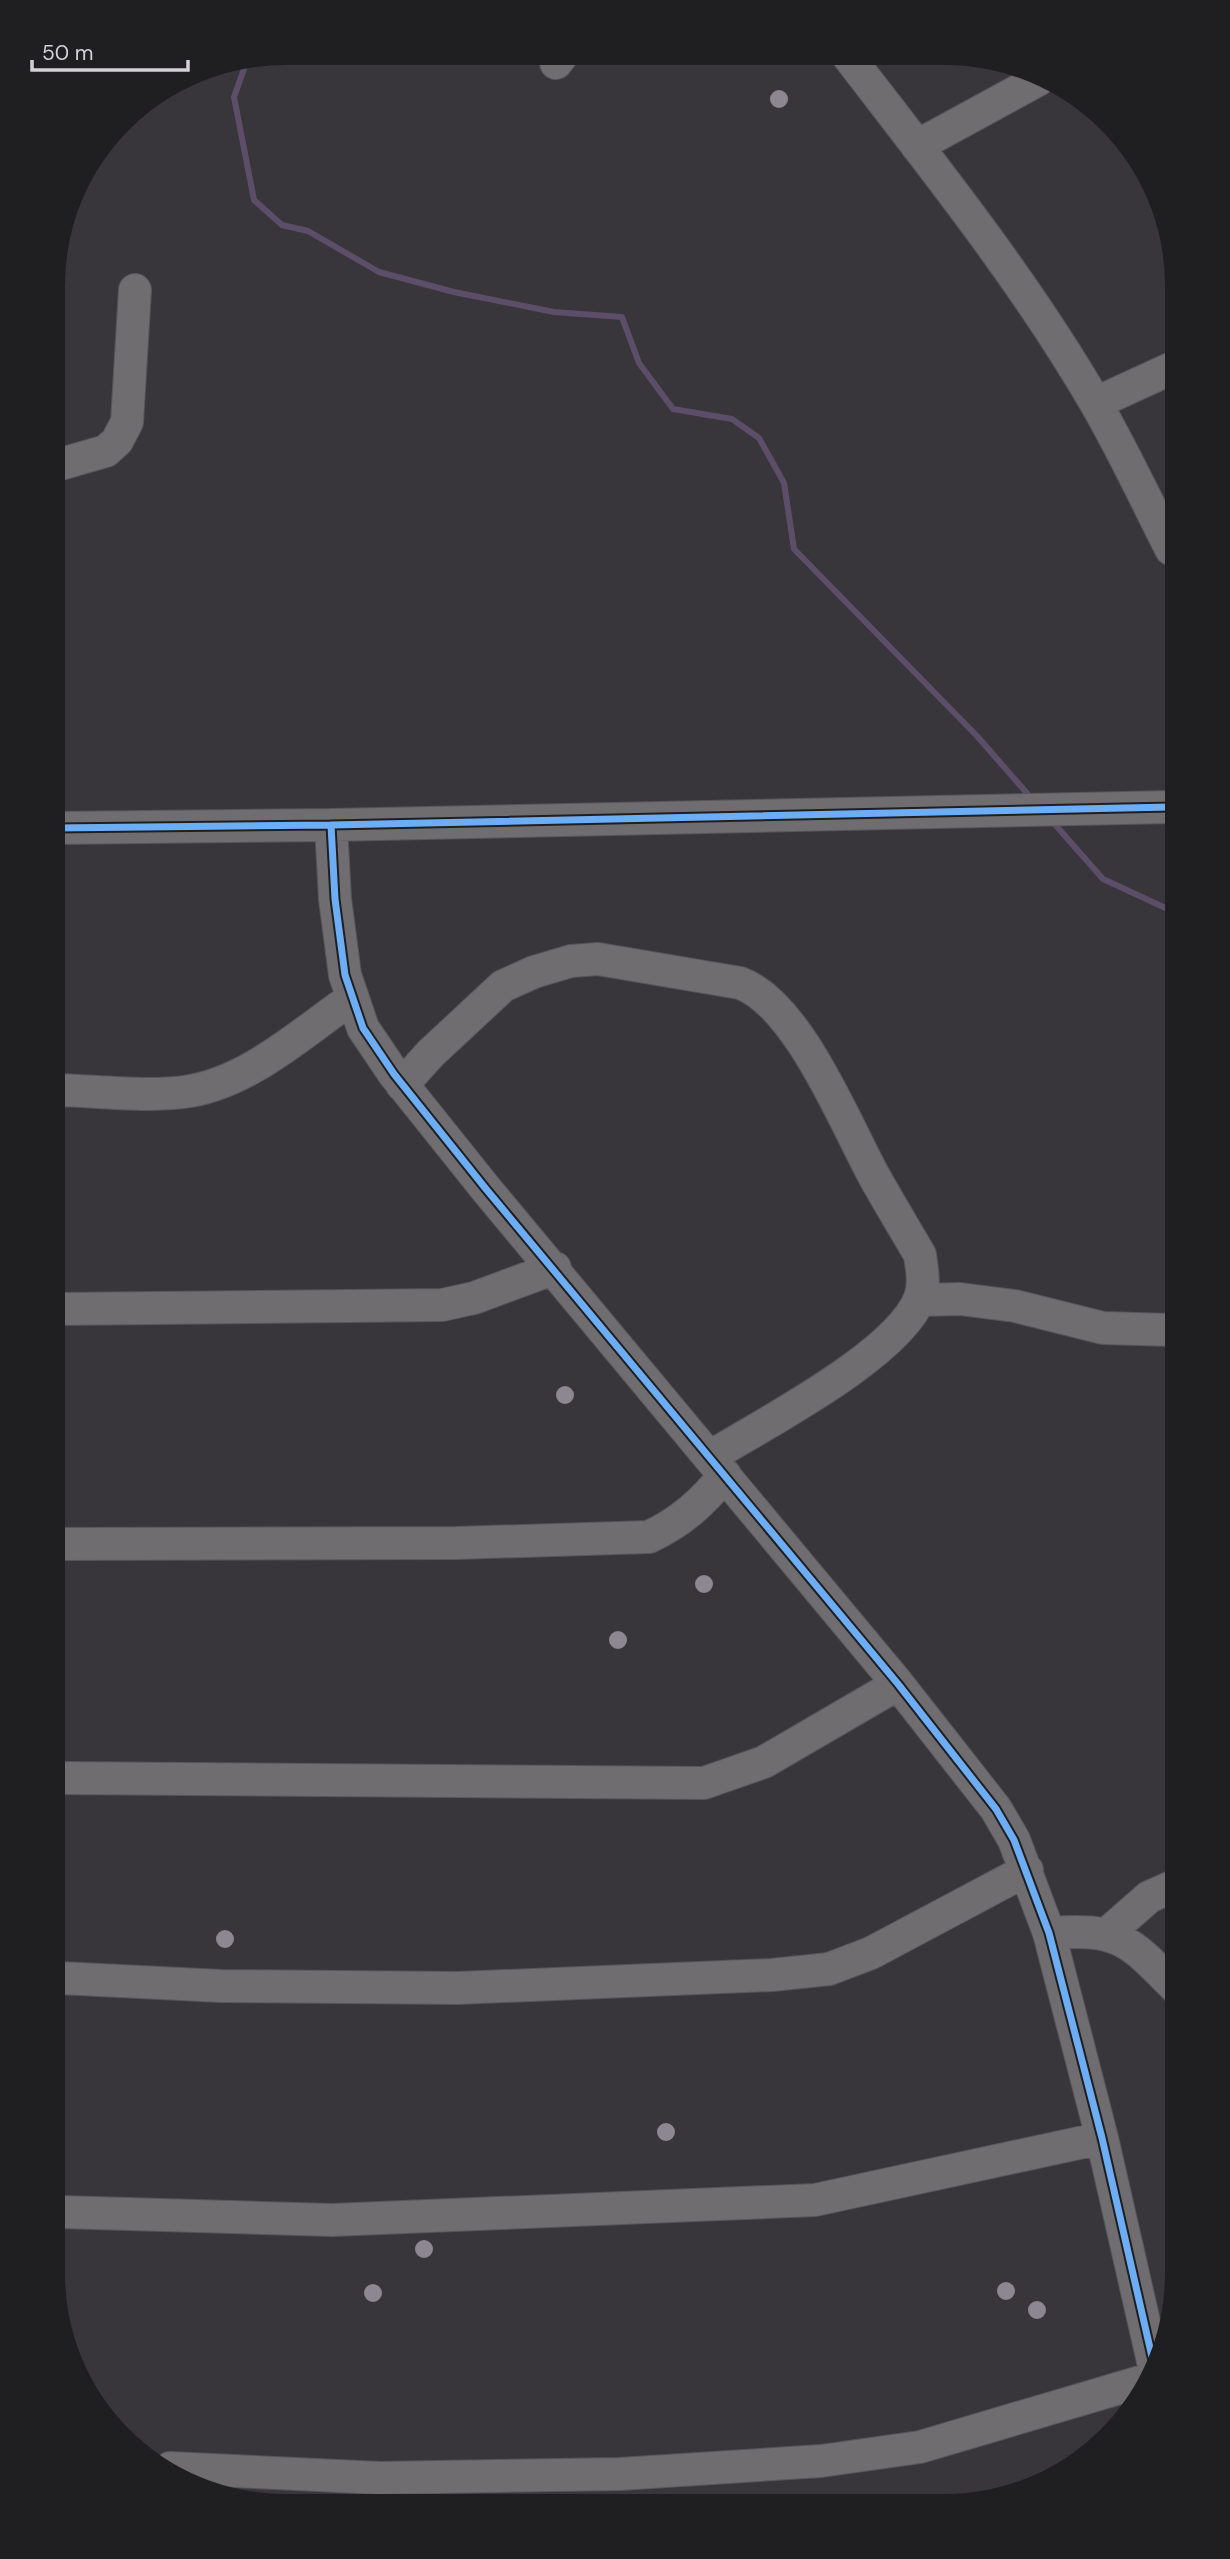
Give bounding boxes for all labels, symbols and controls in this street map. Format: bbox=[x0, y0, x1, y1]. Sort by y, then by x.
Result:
scale bar bbox=[32, 28, 187, 72]
text: 50 m bbox=[42, 39, 93, 67]

